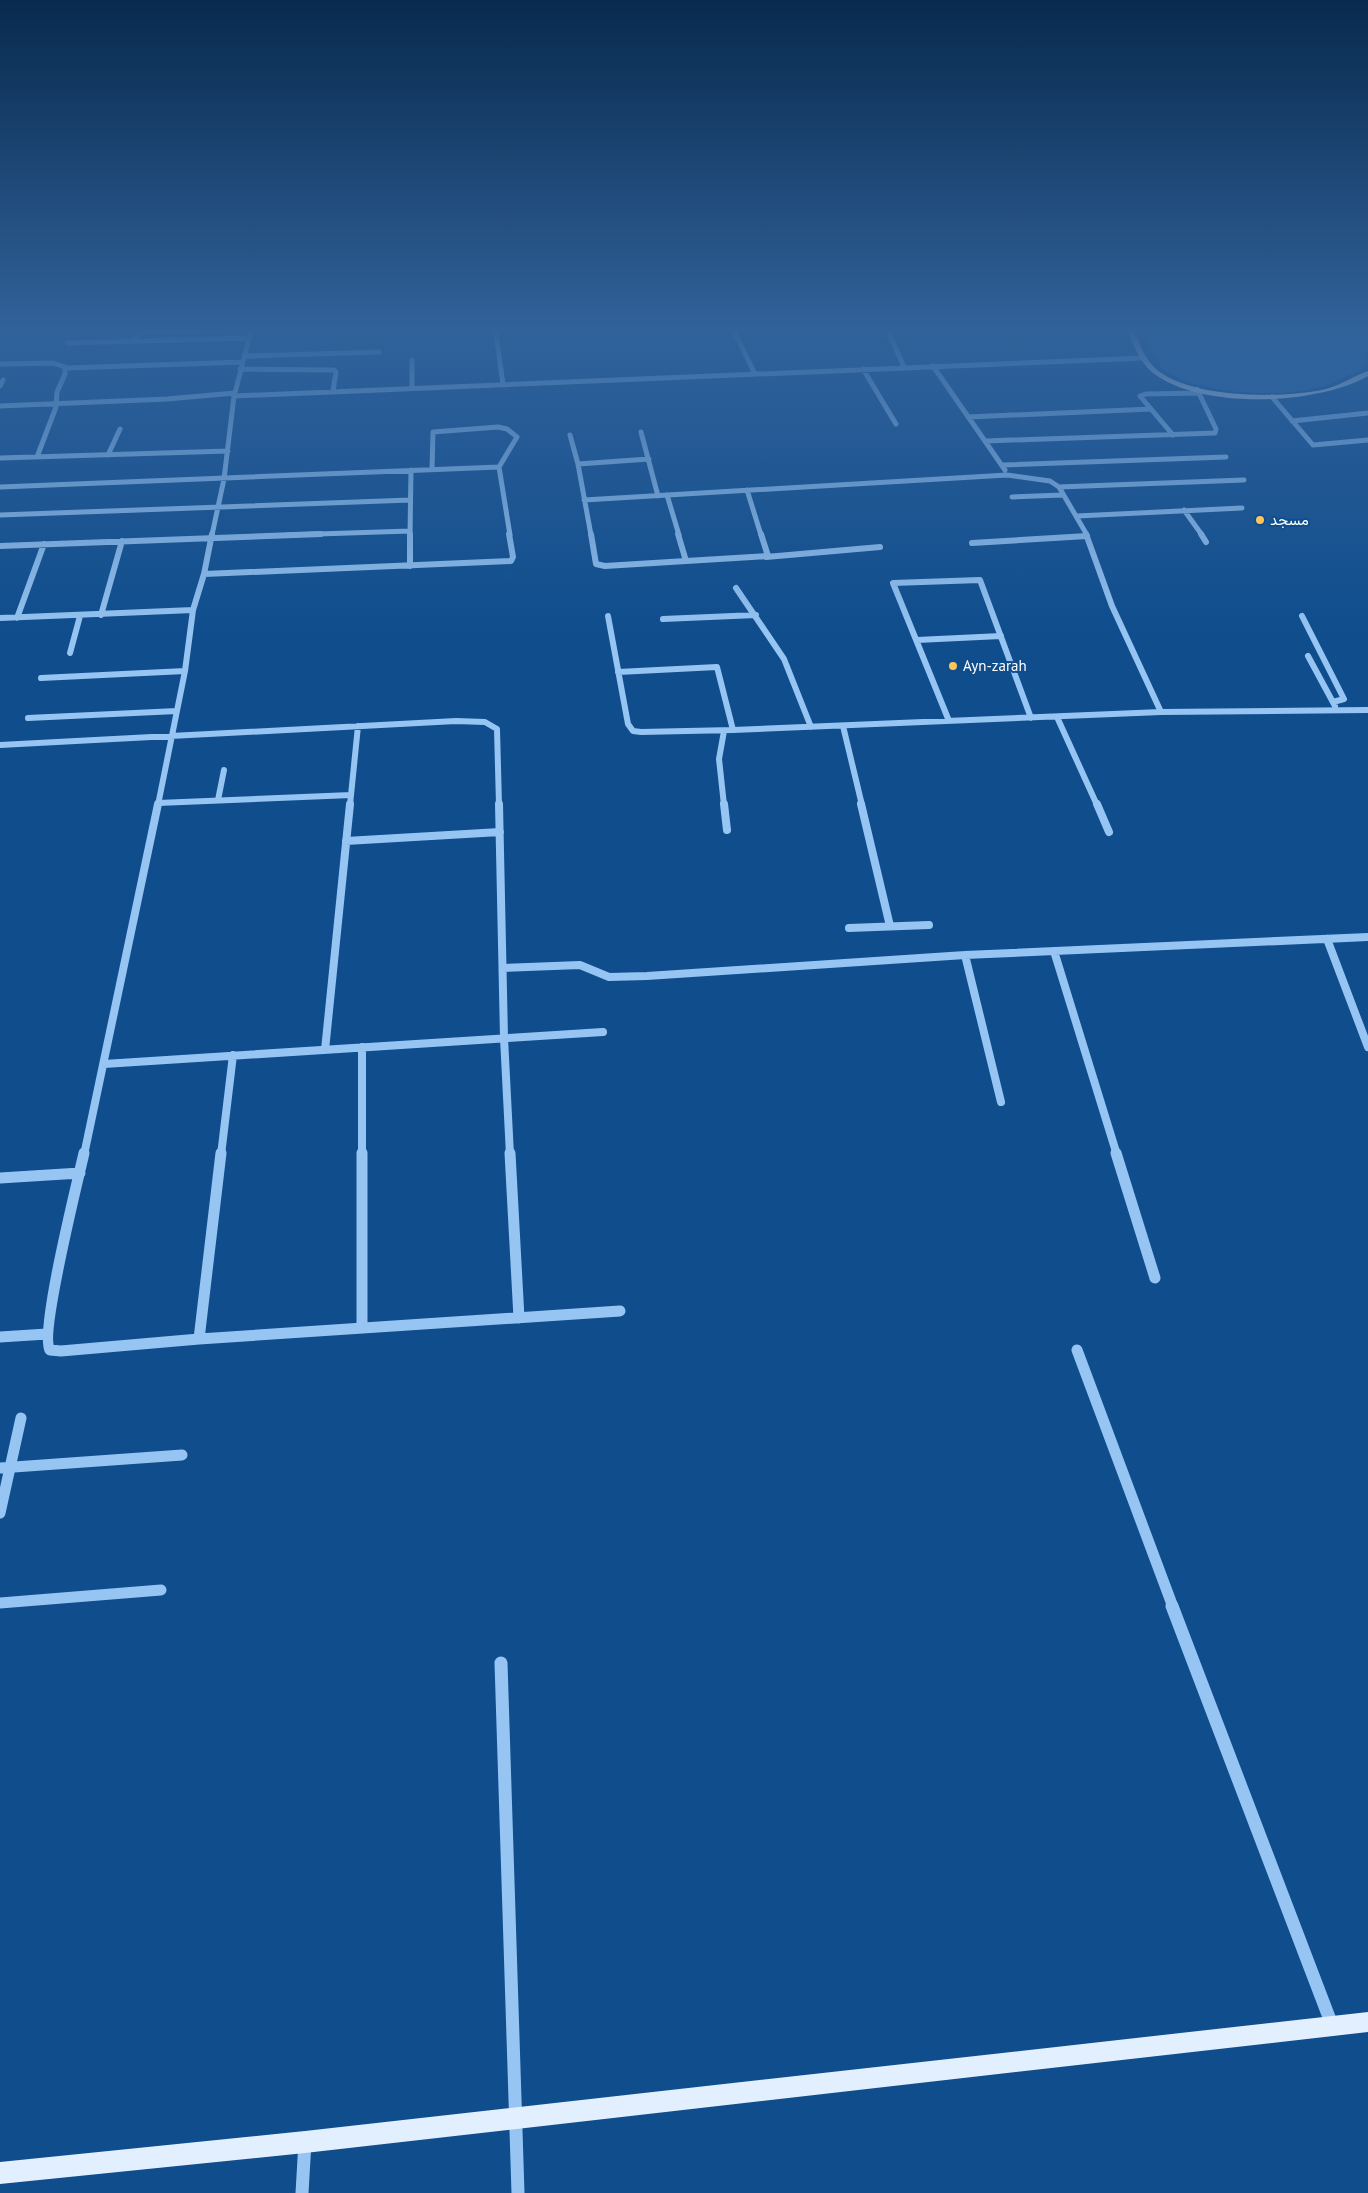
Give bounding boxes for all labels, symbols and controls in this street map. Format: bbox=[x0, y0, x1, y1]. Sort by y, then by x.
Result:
place label: مسجد bbox=[1270, 510, 1309, 529]
marker: مسجد bbox=[1254, 514, 1266, 526]
place label: Ayn-zarah bbox=[963, 656, 1027, 675]
marker: Ayn-zarah bbox=[947, 660, 959, 672]

